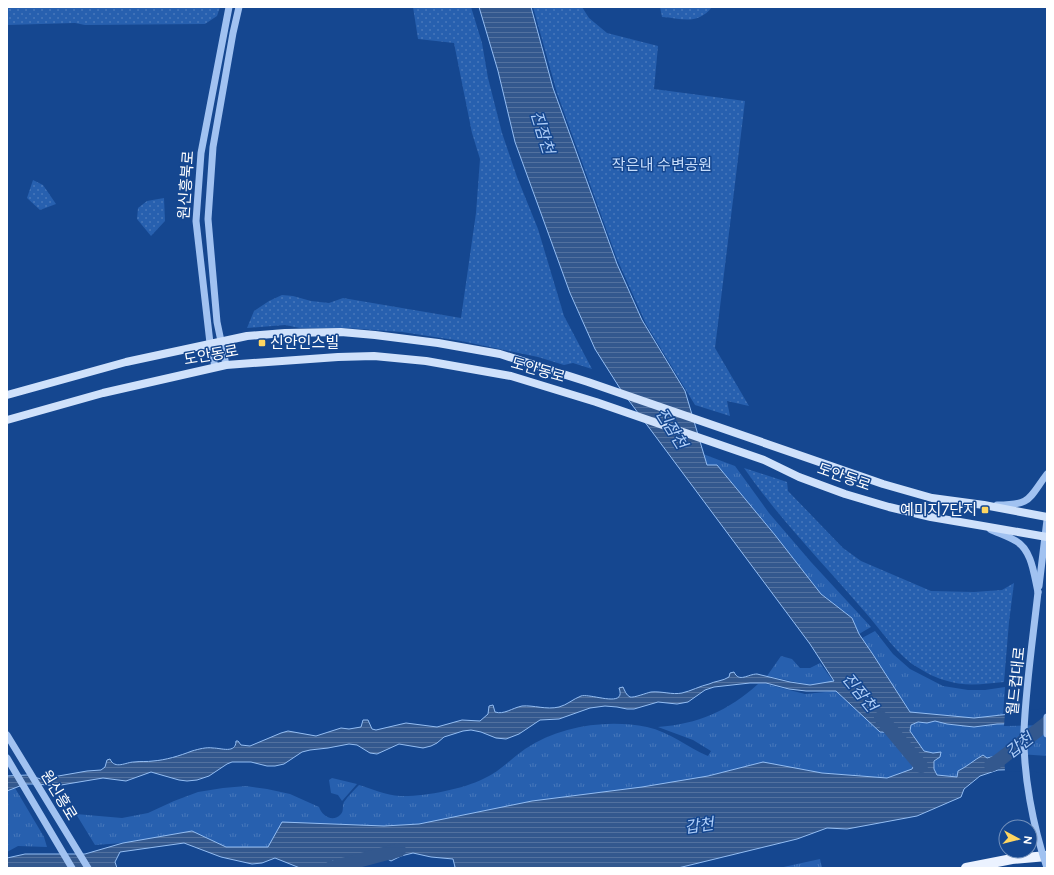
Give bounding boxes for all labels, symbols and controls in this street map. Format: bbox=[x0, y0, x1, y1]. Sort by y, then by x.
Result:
water label: 진잠천 bbox=[527, 108, 559, 158]
street label: 원신흥북로 bbox=[175, 150, 197, 220]
park label: 작은내 수변공원 bbox=[612, 156, 712, 174]
place label: 신안인스빌 bbox=[270, 334, 339, 352]
marker: 신안인스빌 bbox=[257, 338, 267, 348]
street label: 도안동로 bbox=[182, 341, 240, 369]
street label: 도안동로 bbox=[509, 354, 567, 386]
water label: 진잠천 bbox=[652, 405, 693, 454]
street label: 도안동로 bbox=[815, 460, 873, 494]
place label: 예미지7단지 bbox=[900, 501, 977, 519]
marker: 예미지7단지 bbox=[980, 505, 990, 515]
street label: 월드컵대로 bbox=[1003, 646, 1029, 716]
water label: 진잠천 bbox=[838, 669, 882, 717]
water label: 갑천 bbox=[1002, 727, 1039, 762]
street label: 원신흥로 bbox=[37, 767, 81, 823]
water label: 갑천 bbox=[683, 814, 717, 837]
north arrow bbox=[998, 819, 1038, 859]
text: N bbox=[1020, 835, 1034, 845]

